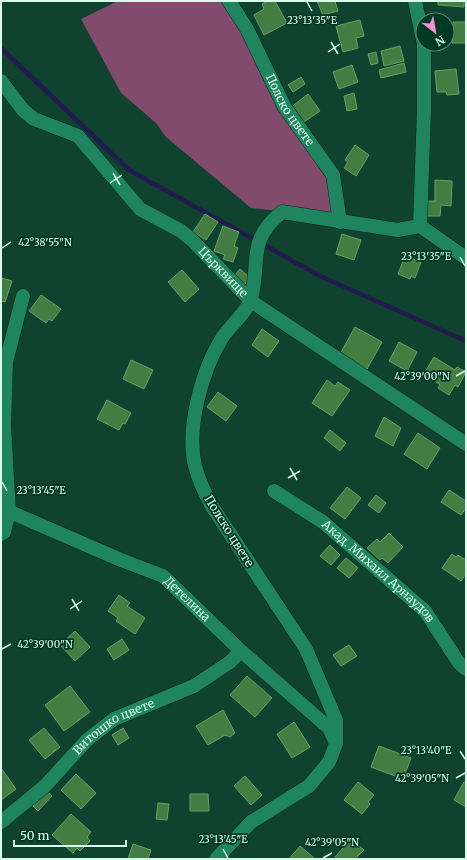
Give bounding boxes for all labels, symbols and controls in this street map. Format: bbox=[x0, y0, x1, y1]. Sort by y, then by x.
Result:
north arrow bbox=[415, 12, 455, 52]
text: 23°13'35"E bbox=[287, 14, 338, 27]
text: N bbox=[433, 32, 447, 49]
street label: Полско цвете bbox=[263, 71, 318, 149]
text: 42°38'55"N bbox=[18, 236, 72, 249]
street label: Църквище bbox=[195, 243, 251, 300]
text: 23°13'35"E bbox=[401, 250, 452, 263]
text: 42°39'00"N bbox=[394, 370, 450, 383]
text: 23°13'45"E bbox=[16, 484, 66, 497]
street label: Полско цвете bbox=[201, 492, 257, 569]
street label: Акад. Михаил Арнаудов bbox=[318, 516, 438, 625]
street label: Детелина bbox=[161, 573, 214, 625]
text: 42°39'00"N bbox=[17, 638, 73, 651]
street label: Витошко цвете bbox=[69, 695, 156, 758]
text: 23°13'40"E bbox=[401, 744, 452, 757]
text: 42°39'05"N bbox=[395, 772, 449, 785]
scale bar bbox=[14, 822, 126, 848]
text: 50 m bbox=[20, 828, 49, 843]
text: 23°13'45"E bbox=[198, 833, 248, 846]
text: 42°39'05"N bbox=[305, 836, 359, 849]

